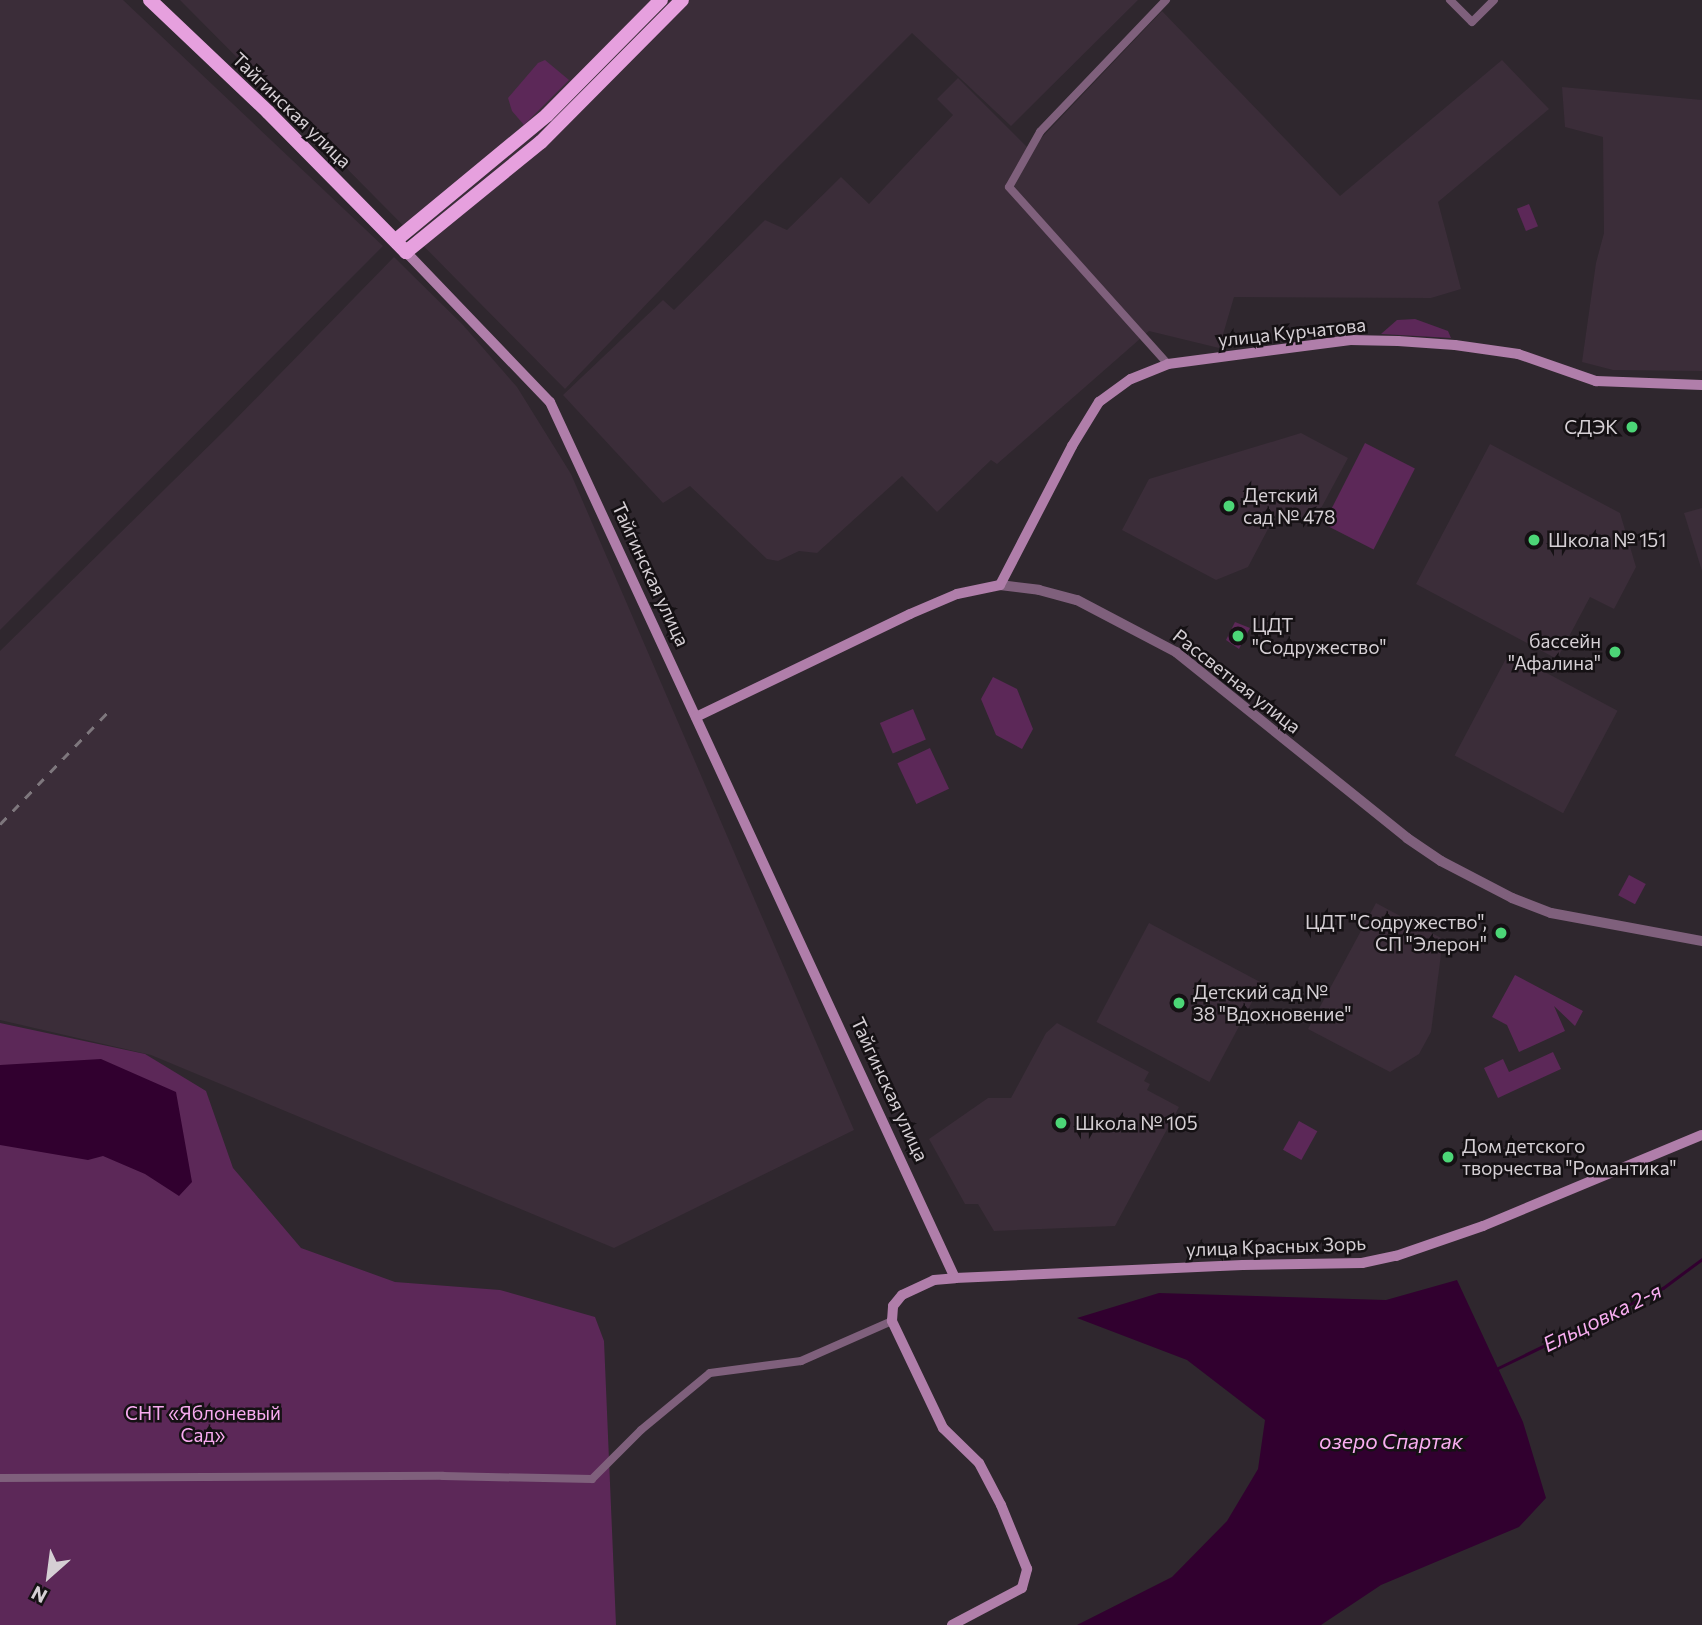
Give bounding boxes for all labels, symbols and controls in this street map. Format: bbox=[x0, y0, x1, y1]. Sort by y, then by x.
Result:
street label: Тайгинская улица bbox=[228, 47, 356, 173]
street label: улица Курчатова bbox=[1217, 313, 1367, 351]
place label: СДЭК bbox=[1564, 416, 1618, 438]
marker: СДЭК bbox=[1624, 419, 1640, 435]
place label: Детский сад № 478 bbox=[1243, 484, 1335, 528]
street label: Тайгинская улица bbox=[608, 498, 694, 650]
marker: Детский сад № 478 bbox=[1221, 498, 1237, 514]
place label: Школа № 151 bbox=[1548, 529, 1666, 551]
marker: Школа № 151 bbox=[1526, 532, 1542, 548]
place label: ЦДТ "Содружество" bbox=[1252, 614, 1387, 658]
street label: Рассветная улица bbox=[1169, 624, 1305, 738]
marker: ЦДТ "Содружество" bbox=[1230, 628, 1246, 644]
place label: бассейн "Афалина" bbox=[1508, 630, 1601, 674]
marker: бассейн "Афалина" bbox=[1607, 644, 1623, 660]
place label: ЦДТ "Содружество", СП "Элерон" bbox=[1305, 911, 1487, 955]
marker: ЦДТ "Содружество", СП "Элерон" bbox=[1493, 925, 1509, 941]
place label: Детский сад № 38 "Вдохновение" bbox=[1193, 981, 1352, 1025]
marker: Детский сад № 38 "Вдохновение" bbox=[1171, 995, 1187, 1011]
street label: Тайгинская улица bbox=[847, 1013, 933, 1165]
place label: Школа № 105 bbox=[1075, 1112, 1198, 1134]
marker: Школа № 105 bbox=[1053, 1115, 1069, 1131]
place label: Дом детского творчества "Романтика" bbox=[1462, 1135, 1677, 1179]
marker: Дом детского творчества "Романтика" bbox=[1440, 1149, 1456, 1165]
street label: улица Красных Зорь bbox=[1186, 1231, 1366, 1261]
water label: Ельцовка 2-я bbox=[1539, 1277, 1665, 1357]
park label: СНТ «Яблоневый Сад» bbox=[125, 1402, 281, 1446]
water label: озеро Спартак bbox=[1319, 1428, 1463, 1454]
north arrow bbox=[14, 1541, 84, 1611]
text: N bbox=[27, 1581, 51, 1608]

